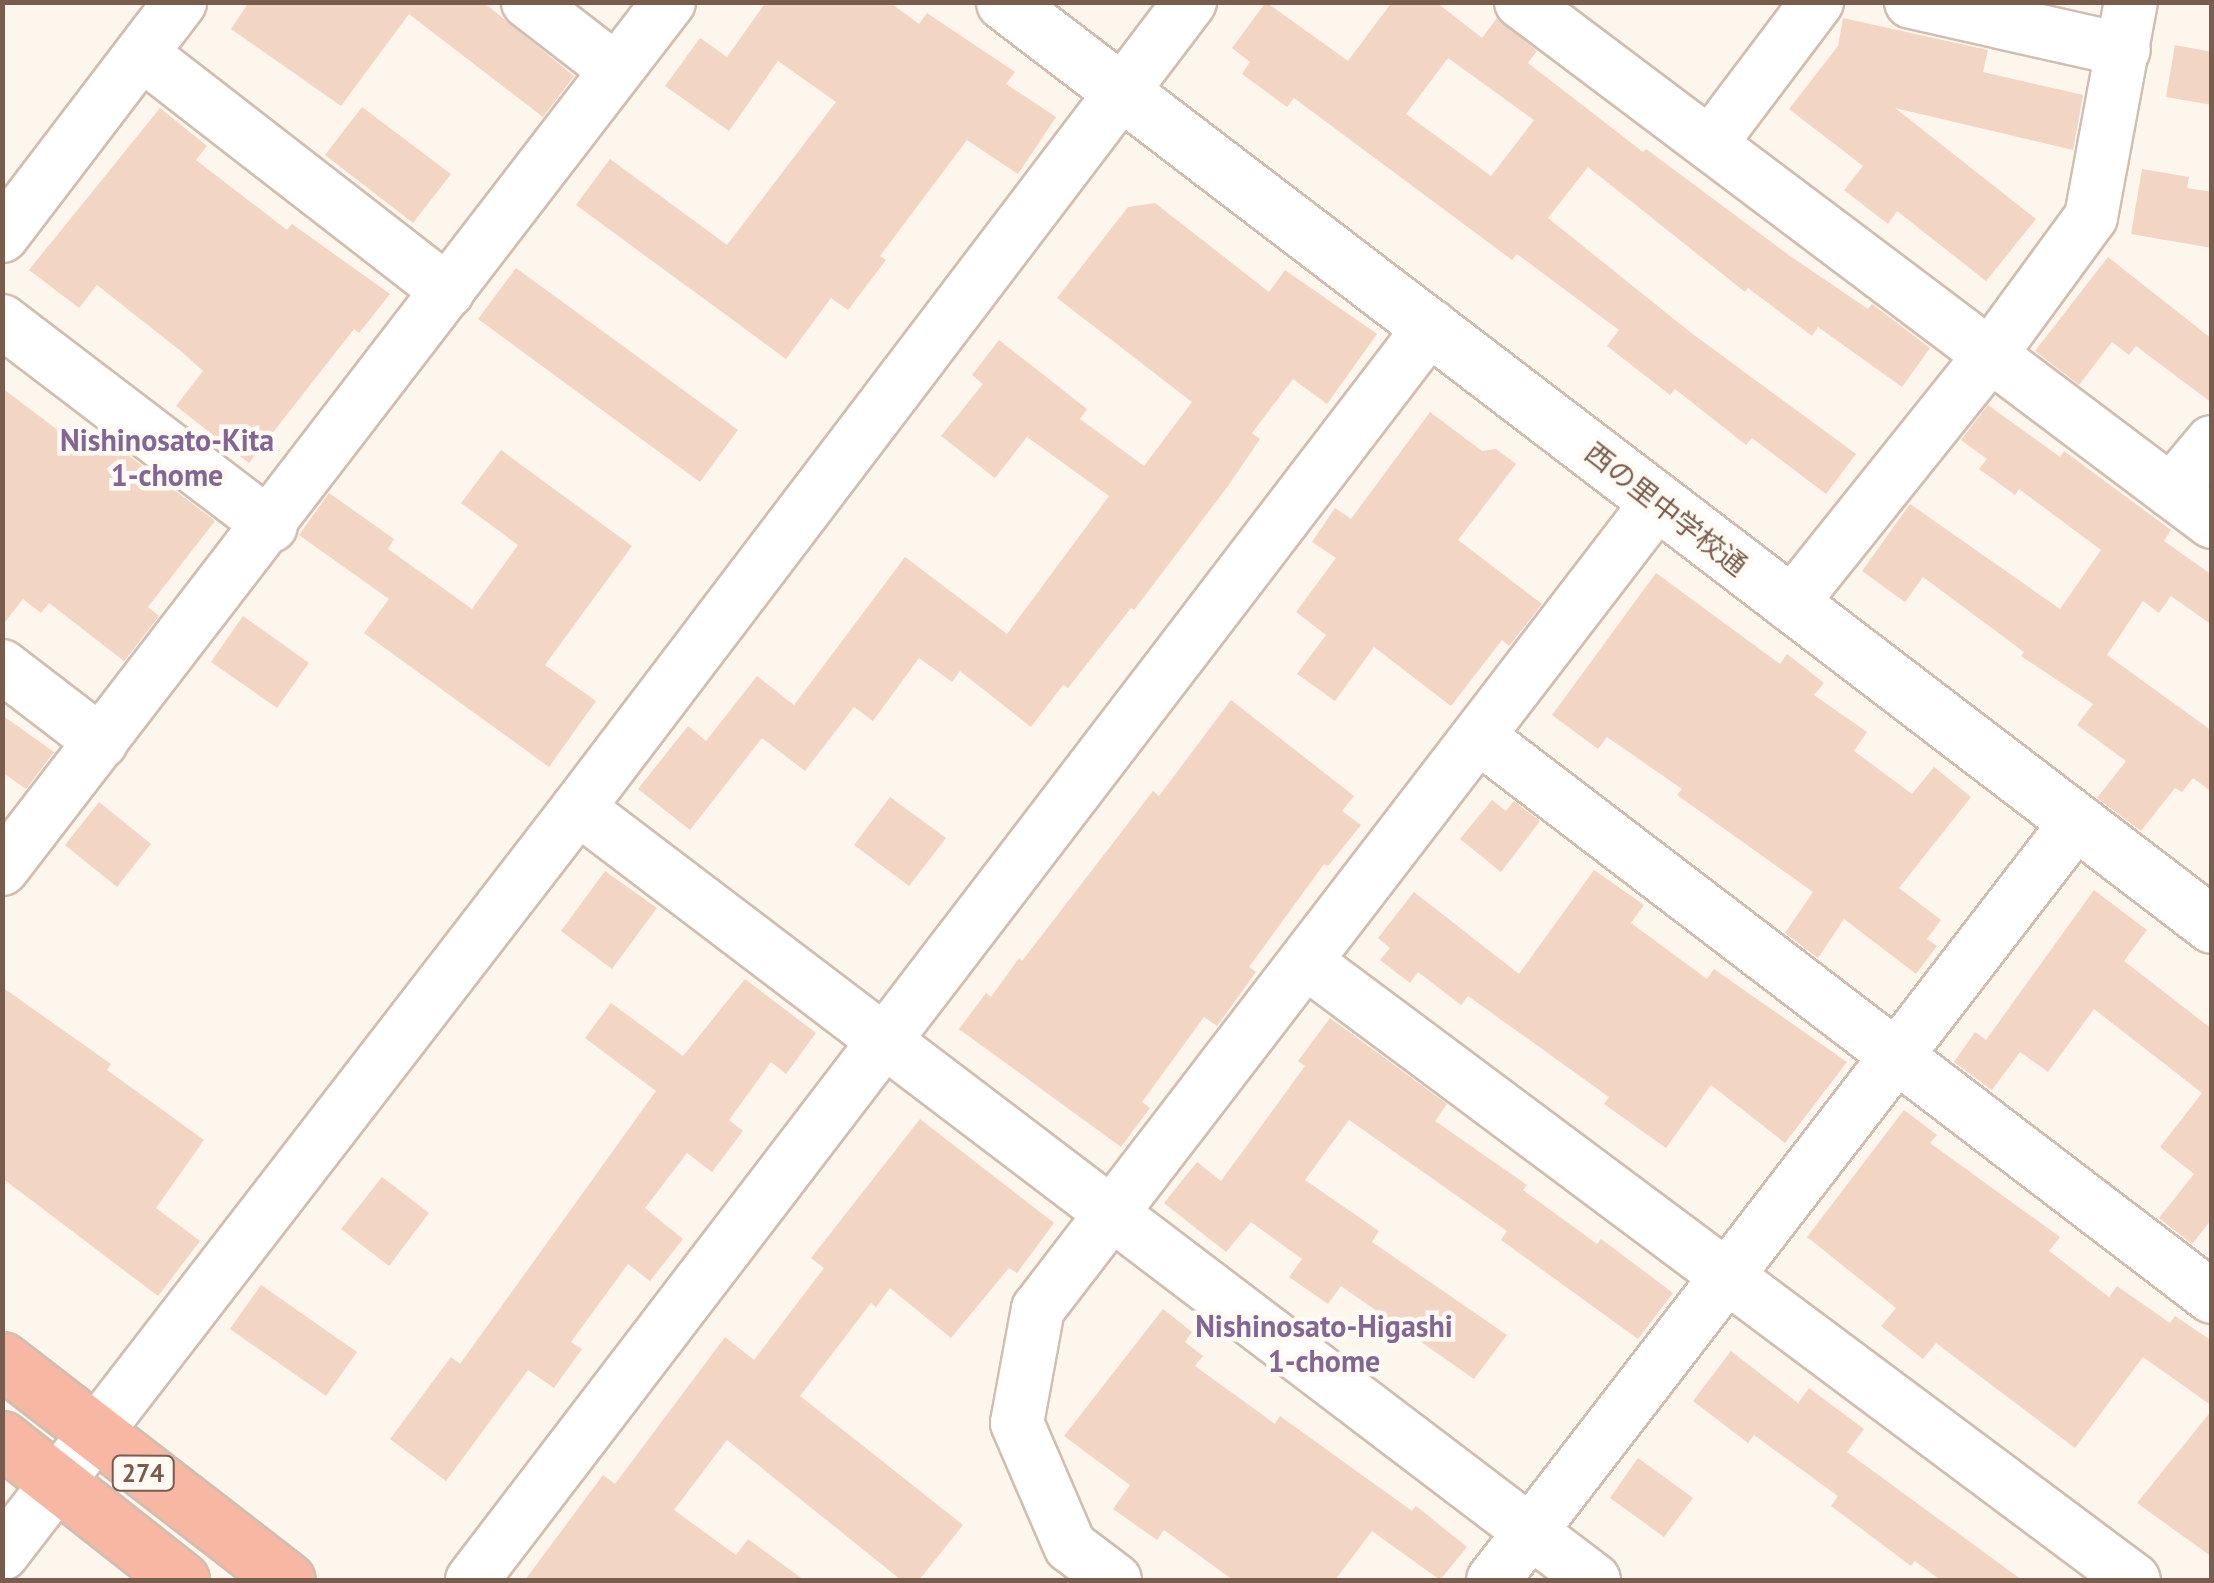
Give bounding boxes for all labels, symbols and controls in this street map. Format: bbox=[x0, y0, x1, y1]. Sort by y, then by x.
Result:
district label: Nishinosato-Kita 1-chome bbox=[60, 422, 274, 492]
street label: 西の里中学校通 bbox=[1578, 435, 1754, 583]
district label: Nishinosato-Higashi 1-chome bbox=[1195, 1308, 1453, 1378]
road number: 274 bbox=[110, 1453, 176, 1493]

